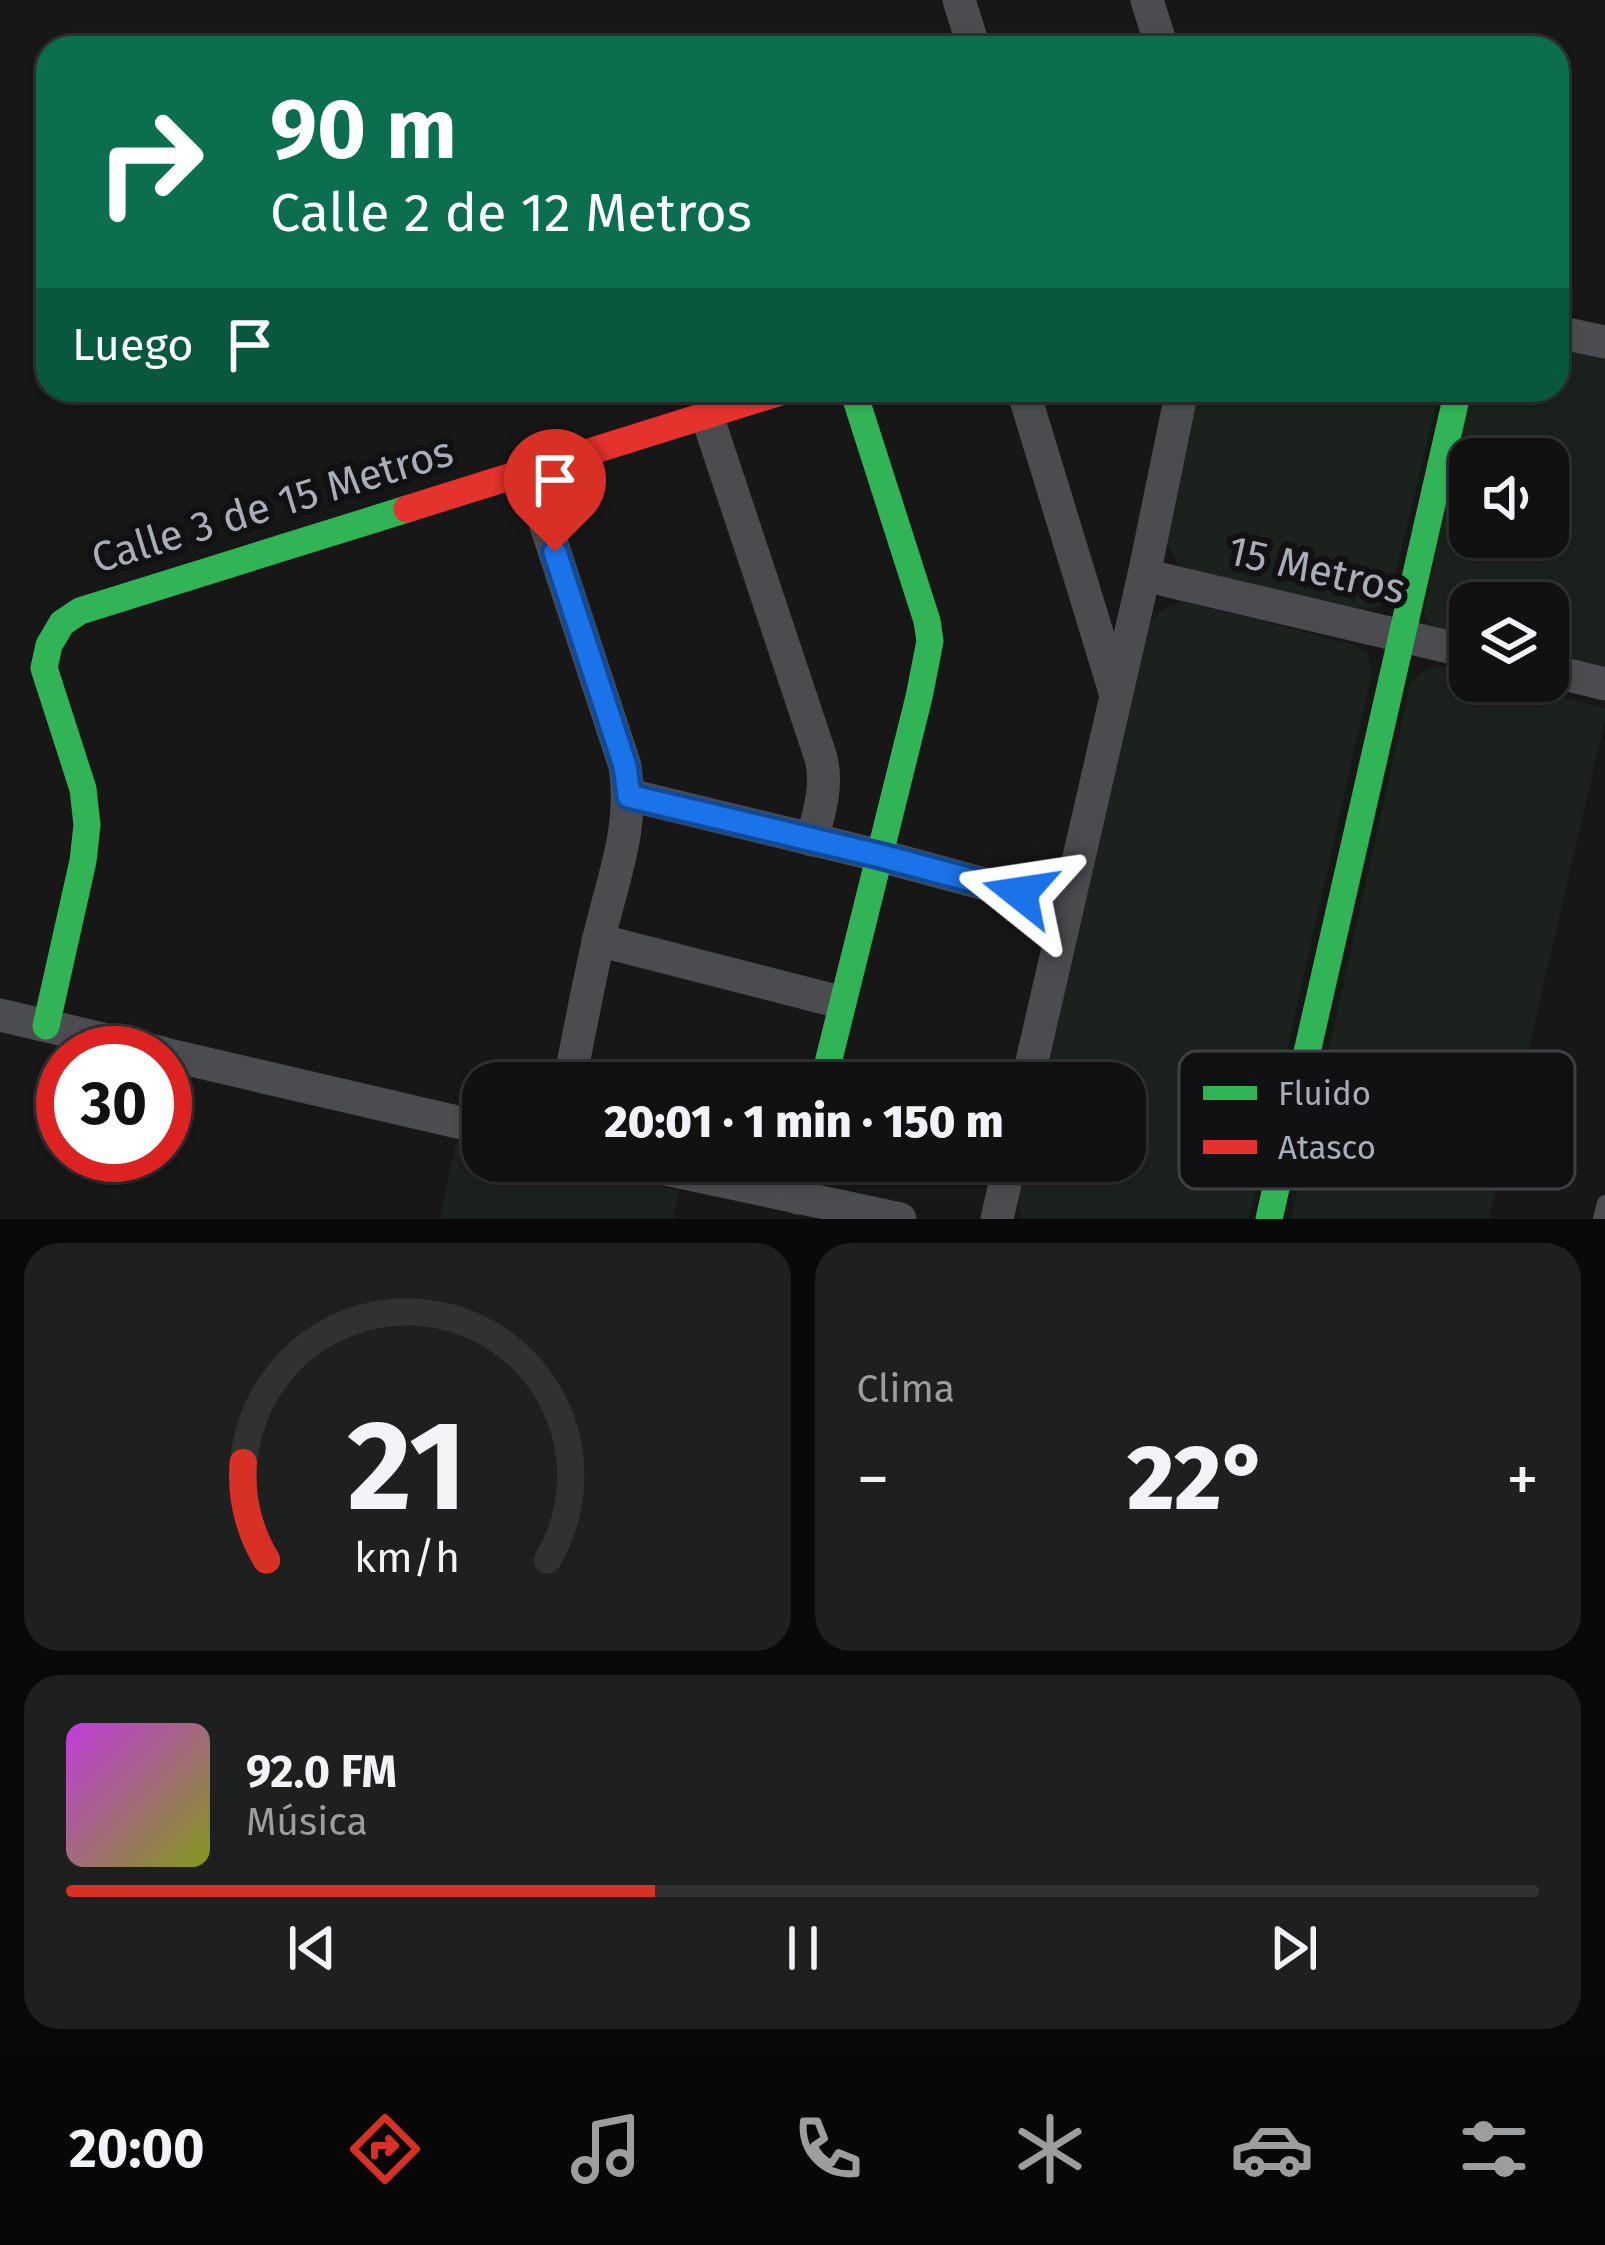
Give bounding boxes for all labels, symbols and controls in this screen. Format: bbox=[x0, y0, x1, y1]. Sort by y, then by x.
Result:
text: 90 m bbox=[270, 79, 457, 180]
icon: right bbox=[72, 84, 228, 240]
text: Calle 2 de 12 Metros bbox=[270, 181, 752, 245]
icon: arrive bbox=[217, 312, 283, 378]
text: Luego bbox=[72, 318, 193, 372]
street label: Calle 3 de 15 Metros bbox=[86, 426, 459, 584]
pin bbox=[504, 429, 606, 552]
map controls bbox=[1449, 438, 1569, 702]
button: sound bbox=[1449, 438, 1569, 558]
icon: arrive bbox=[522, 447, 588, 513]
street label: 15 Metros bbox=[1223, 525, 1410, 615]
button: layers bbox=[1449, 582, 1569, 702]
position arrow bbox=[957, 830, 1083, 956]
speed limit sign: 30 bbox=[36, 1026, 192, 1182]
legend bbox=[1179, 1051, 1575, 1189]
text: Fluido bbox=[1278, 1074, 1371, 1114]
text: 20:01 · 1 min · 150 m bbox=[604, 1095, 1004, 1149]
text: Atasco bbox=[1278, 1128, 1376, 1168]
text: Clima bbox=[857, 1366, 955, 1412]
text: 21 bbox=[347, 1392, 467, 1542]
text: 22° bbox=[1127, 1425, 1268, 1533]
text: − bbox=[857, 1440, 890, 1519]
text: + bbox=[1506, 1440, 1539, 1519]
text: km/h bbox=[354, 1532, 460, 1583]
text: 92.0 FM bbox=[246, 1745, 397, 1799]
text: Música bbox=[246, 1799, 368, 1845]
icon: previous bbox=[279, 1915, 345, 1981]
icon: pause bbox=[770, 1915, 836, 1981]
icon: next bbox=[1261, 1915, 1327, 1981]
icon: directions bbox=[343, 2107, 427, 2191]
icon: music bbox=[564, 2107, 648, 2191]
icon: phone bbox=[786, 2107, 870, 2191]
icon: climate bbox=[1008, 2107, 1092, 2191]
icon: car bbox=[1230, 2107, 1314, 2191]
icon: filters bbox=[1452, 2107, 1536, 2191]
text: 20:00 bbox=[69, 2117, 205, 2181]

